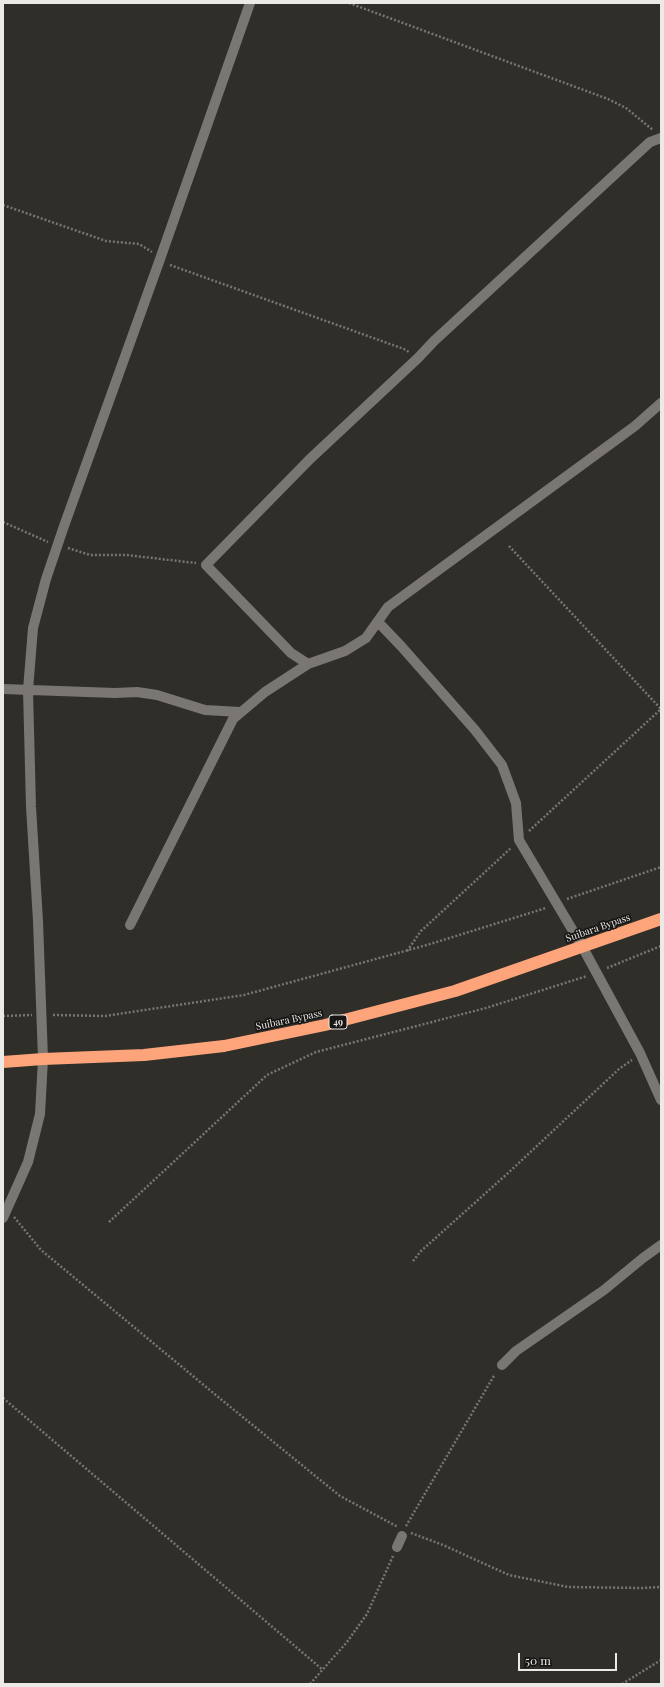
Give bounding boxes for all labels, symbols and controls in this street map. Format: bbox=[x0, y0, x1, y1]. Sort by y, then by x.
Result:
street label: Suibara Bypass bbox=[564, 911, 632, 945]
street label: Suibara Bypass bbox=[255, 1007, 323, 1033]
road number: 49 bbox=[329, 1015, 347, 1029]
scale bar bbox=[520, 1645, 619, 1671]
text: 50 m bbox=[525, 1652, 551, 1668]

